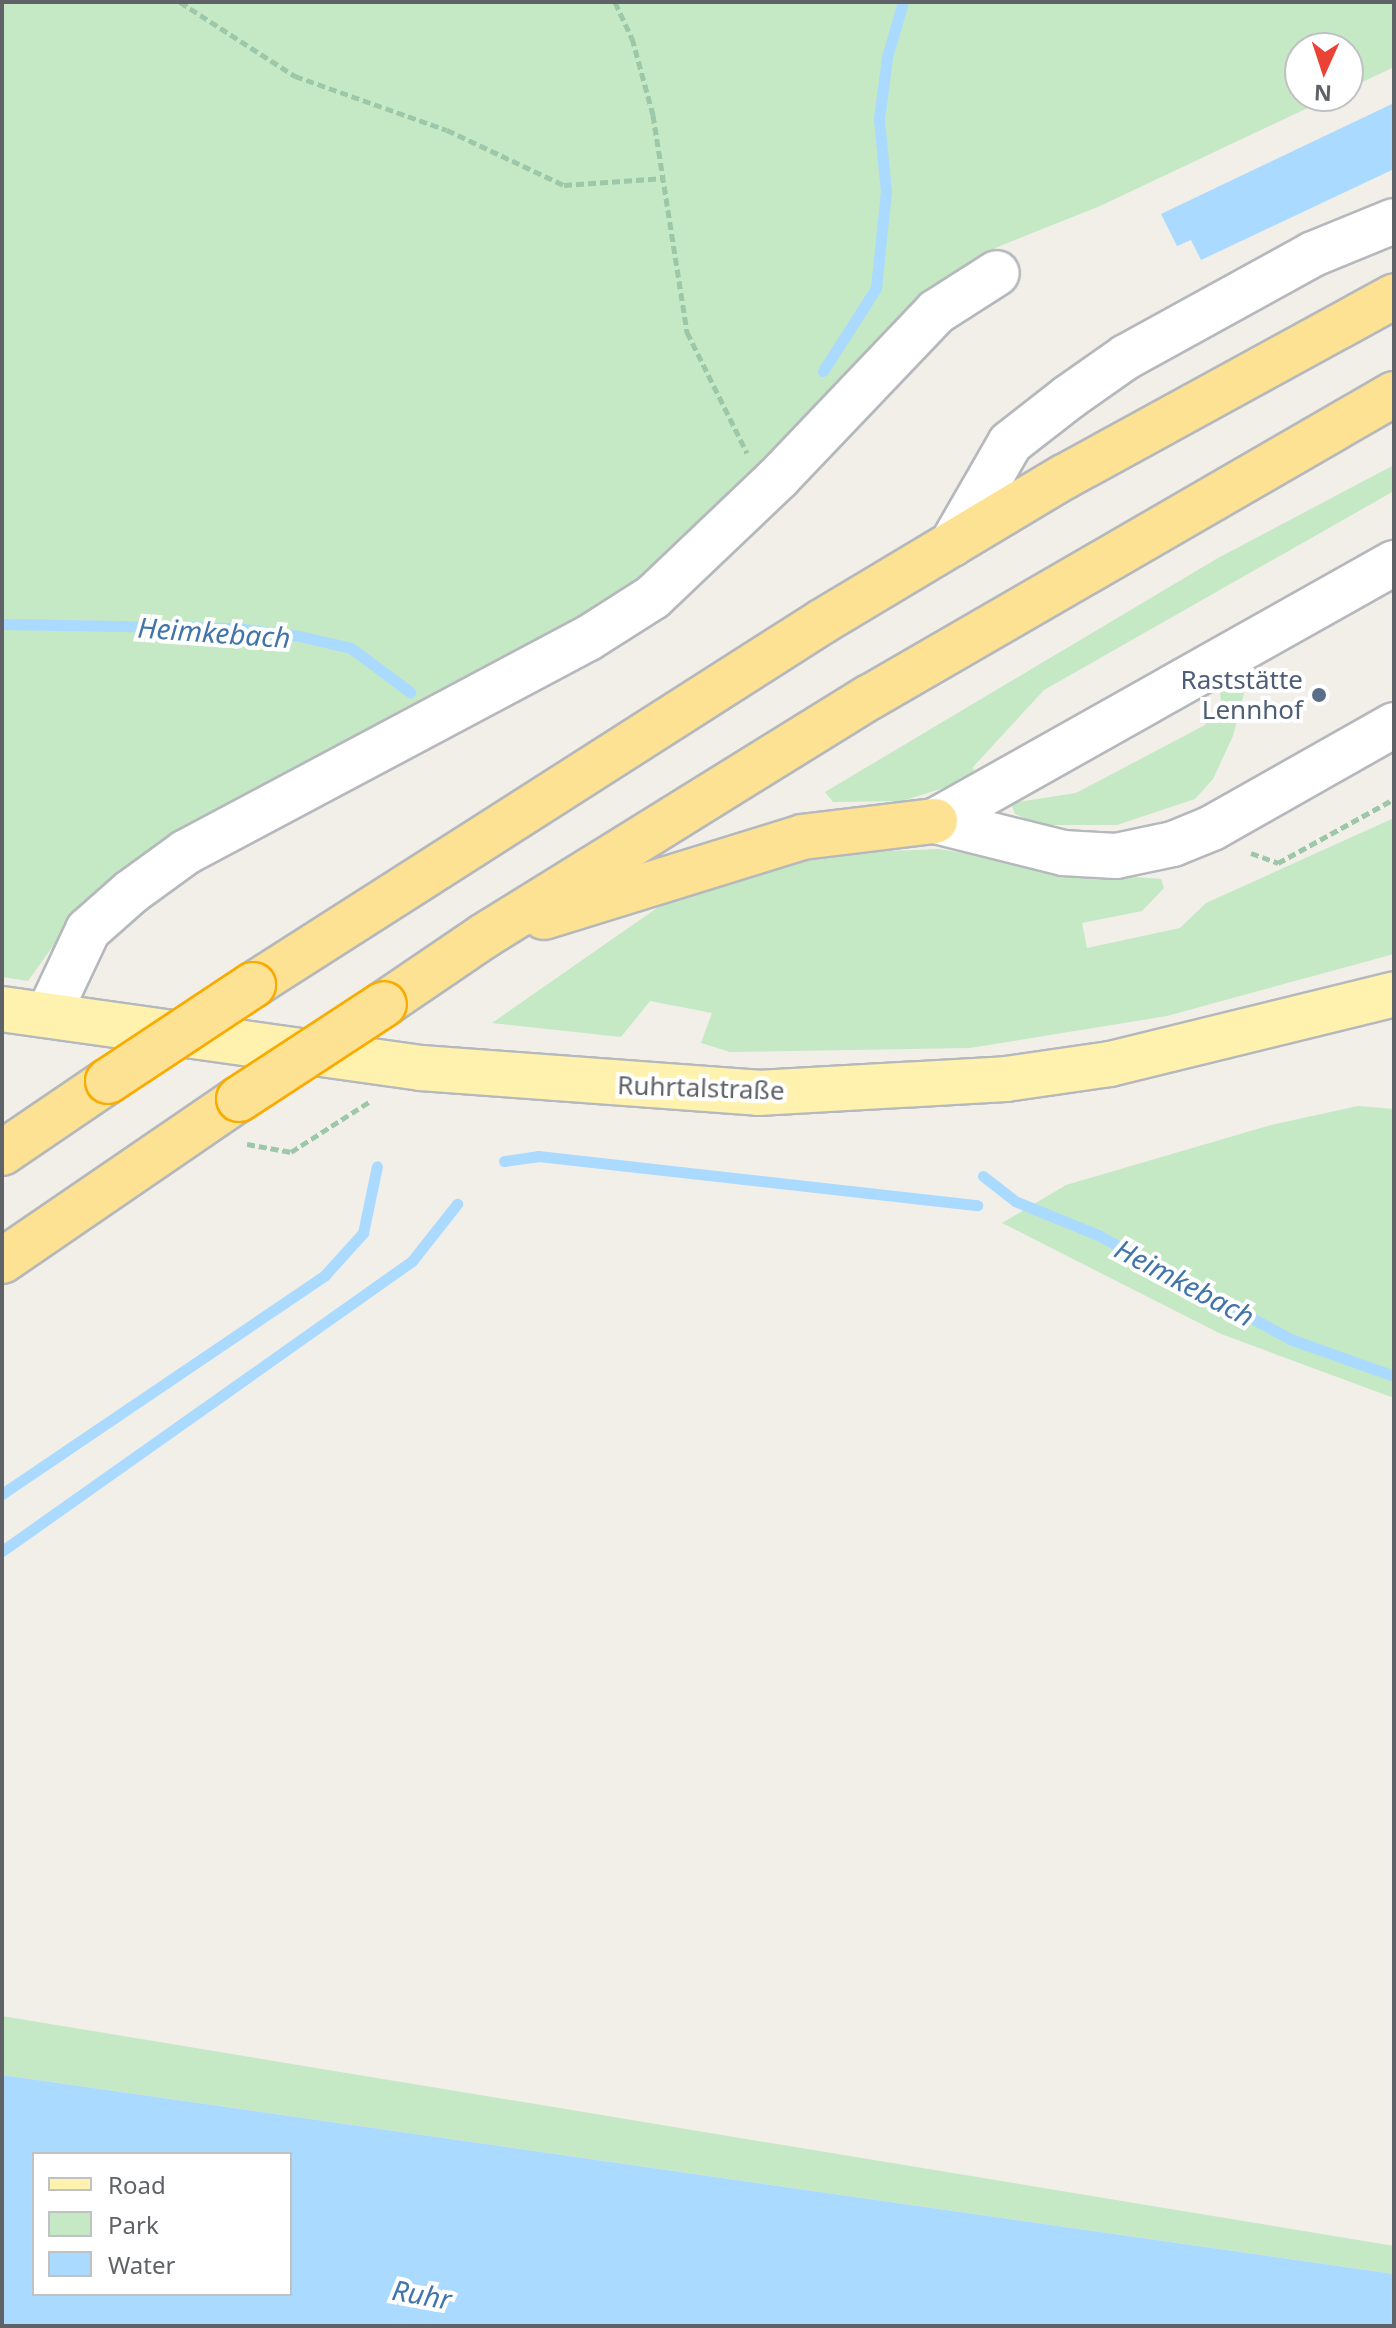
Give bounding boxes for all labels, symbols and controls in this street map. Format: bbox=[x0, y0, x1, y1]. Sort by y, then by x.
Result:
north arrow bbox=[1284, 32, 1364, 112]
text: N bbox=[1313, 79, 1333, 109]
water label: Heimkebach bbox=[137, 610, 291, 654]
place label: Raststätte Lennhof bbox=[1181, 664, 1303, 726]
marker: Raststätte Lennhof bbox=[1310, 686, 1328, 704]
street label: Ruhrtalstraße bbox=[617, 1069, 785, 1107]
water label: Heimkebach bbox=[1110, 1231, 1260, 1333]
legend bbox=[32, 2152, 292, 2296]
text: Road bbox=[108, 2168, 166, 2201]
text: Park bbox=[108, 2208, 159, 2241]
text: Water bbox=[108, 2248, 175, 2281]
water label: Ruhr bbox=[390, 2272, 454, 2316]

